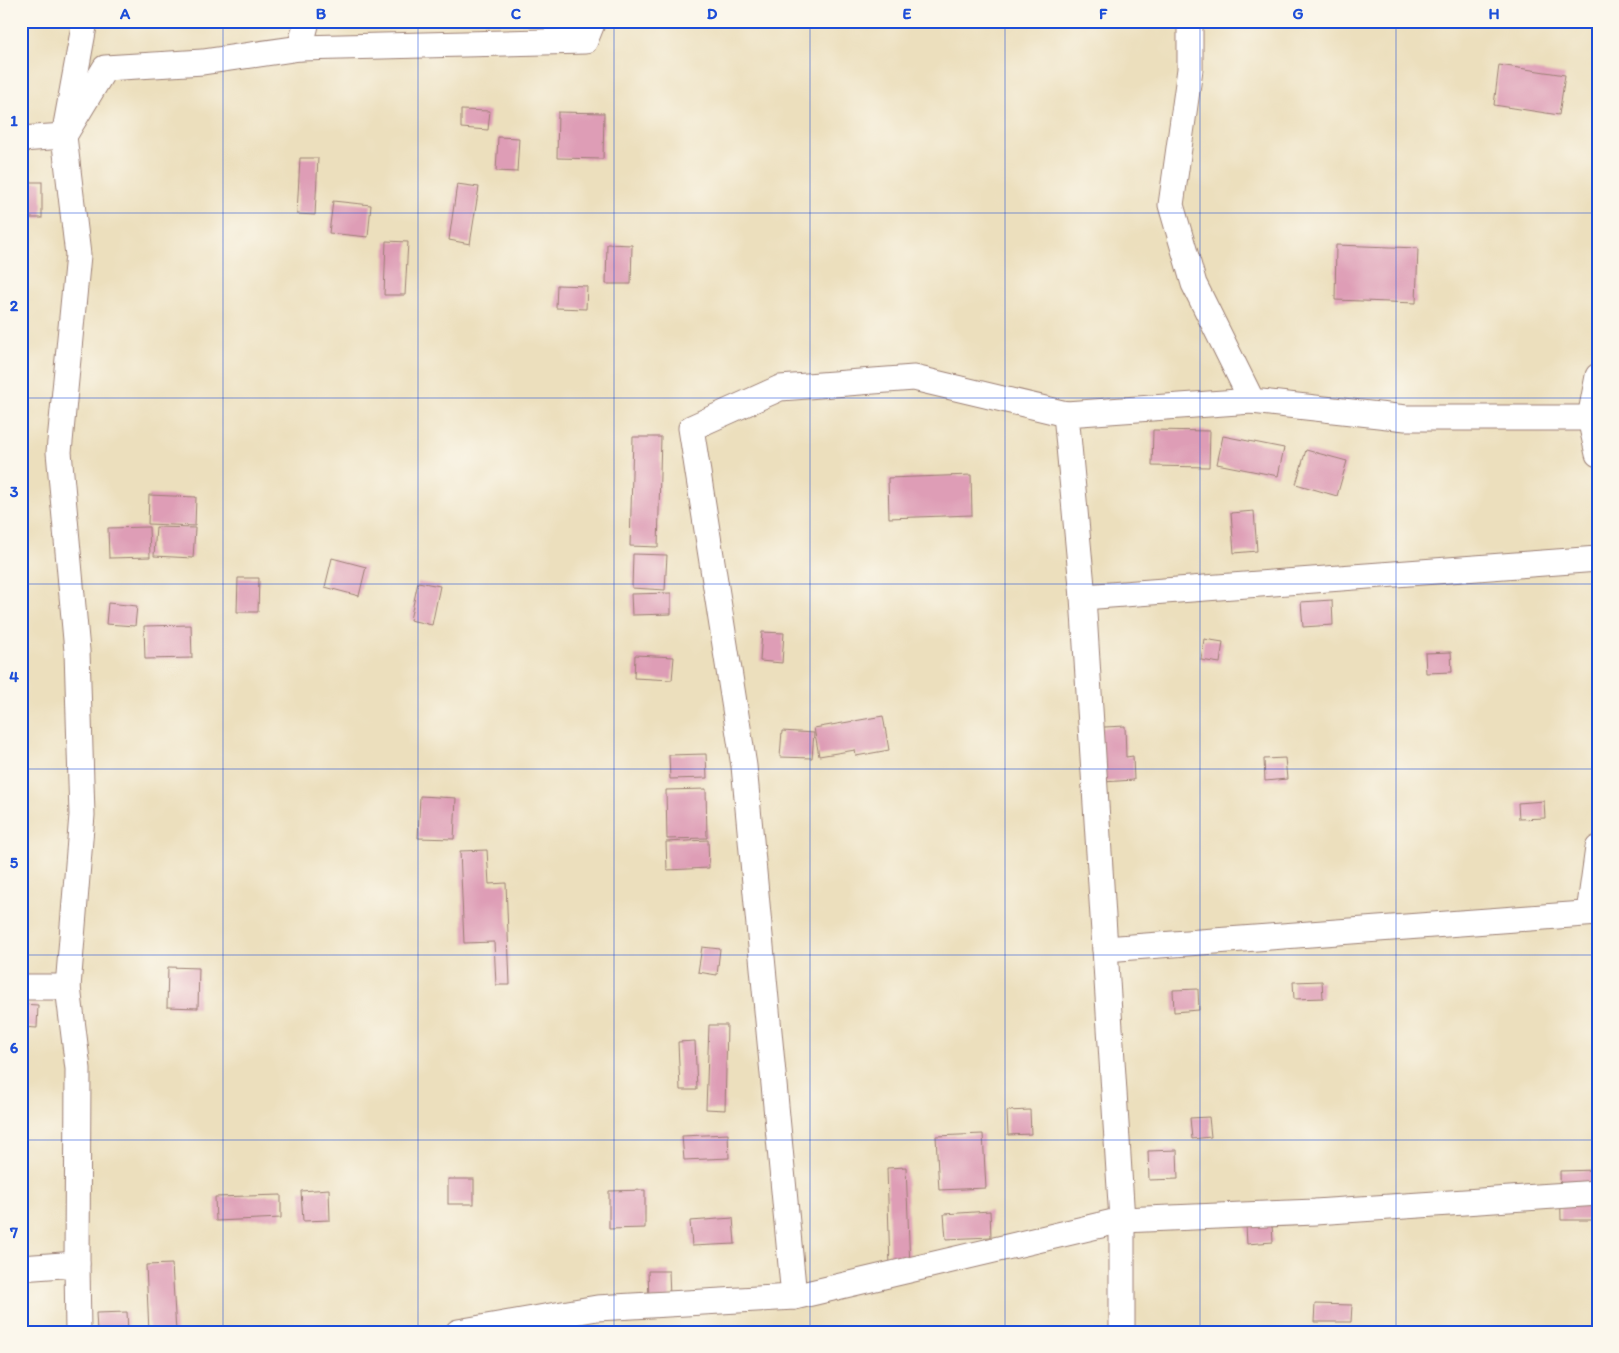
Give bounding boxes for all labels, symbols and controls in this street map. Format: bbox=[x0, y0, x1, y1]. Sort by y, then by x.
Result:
text: A bbox=[119, 4, 131, 23]
text: B bbox=[316, 4, 327, 23]
text: C bbox=[511, 4, 522, 23]
text: D bbox=[707, 4, 718, 23]
text: E bbox=[903, 4, 912, 23]
text: F bbox=[1099, 4, 1108, 23]
text: G bbox=[1292, 4, 1304, 23]
text: H bbox=[1488, 4, 1500, 23]
text: 1 bbox=[10, 111, 18, 130]
text: 2 bbox=[10, 296, 19, 315]
text: 3 bbox=[10, 482, 19, 501]
text: 4 bbox=[9, 667, 19, 686]
text: 5 bbox=[10, 853, 19, 872]
text: 6 bbox=[10, 1038, 19, 1057]
text: 7 bbox=[9, 1223, 18, 1242]

